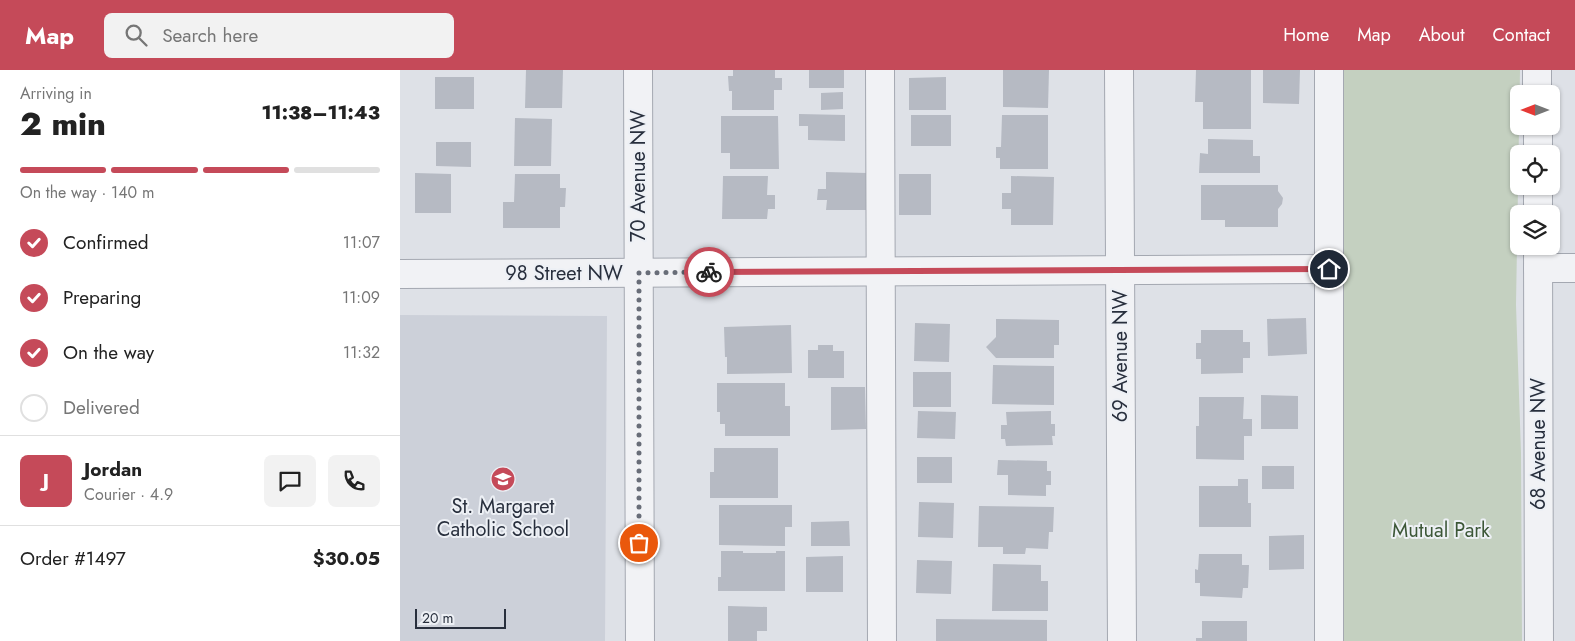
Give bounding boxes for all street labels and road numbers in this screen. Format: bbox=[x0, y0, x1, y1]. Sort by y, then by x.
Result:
street label: 70 Avenue NW bbox=[624, 110, 653, 242]
street label: 98 Street NW bbox=[505, 259, 623, 288]
street label: 69 Avenue NW bbox=[1106, 289, 1135, 422]
street label: 68 Avenue NW bbox=[1524, 378, 1553, 510]

